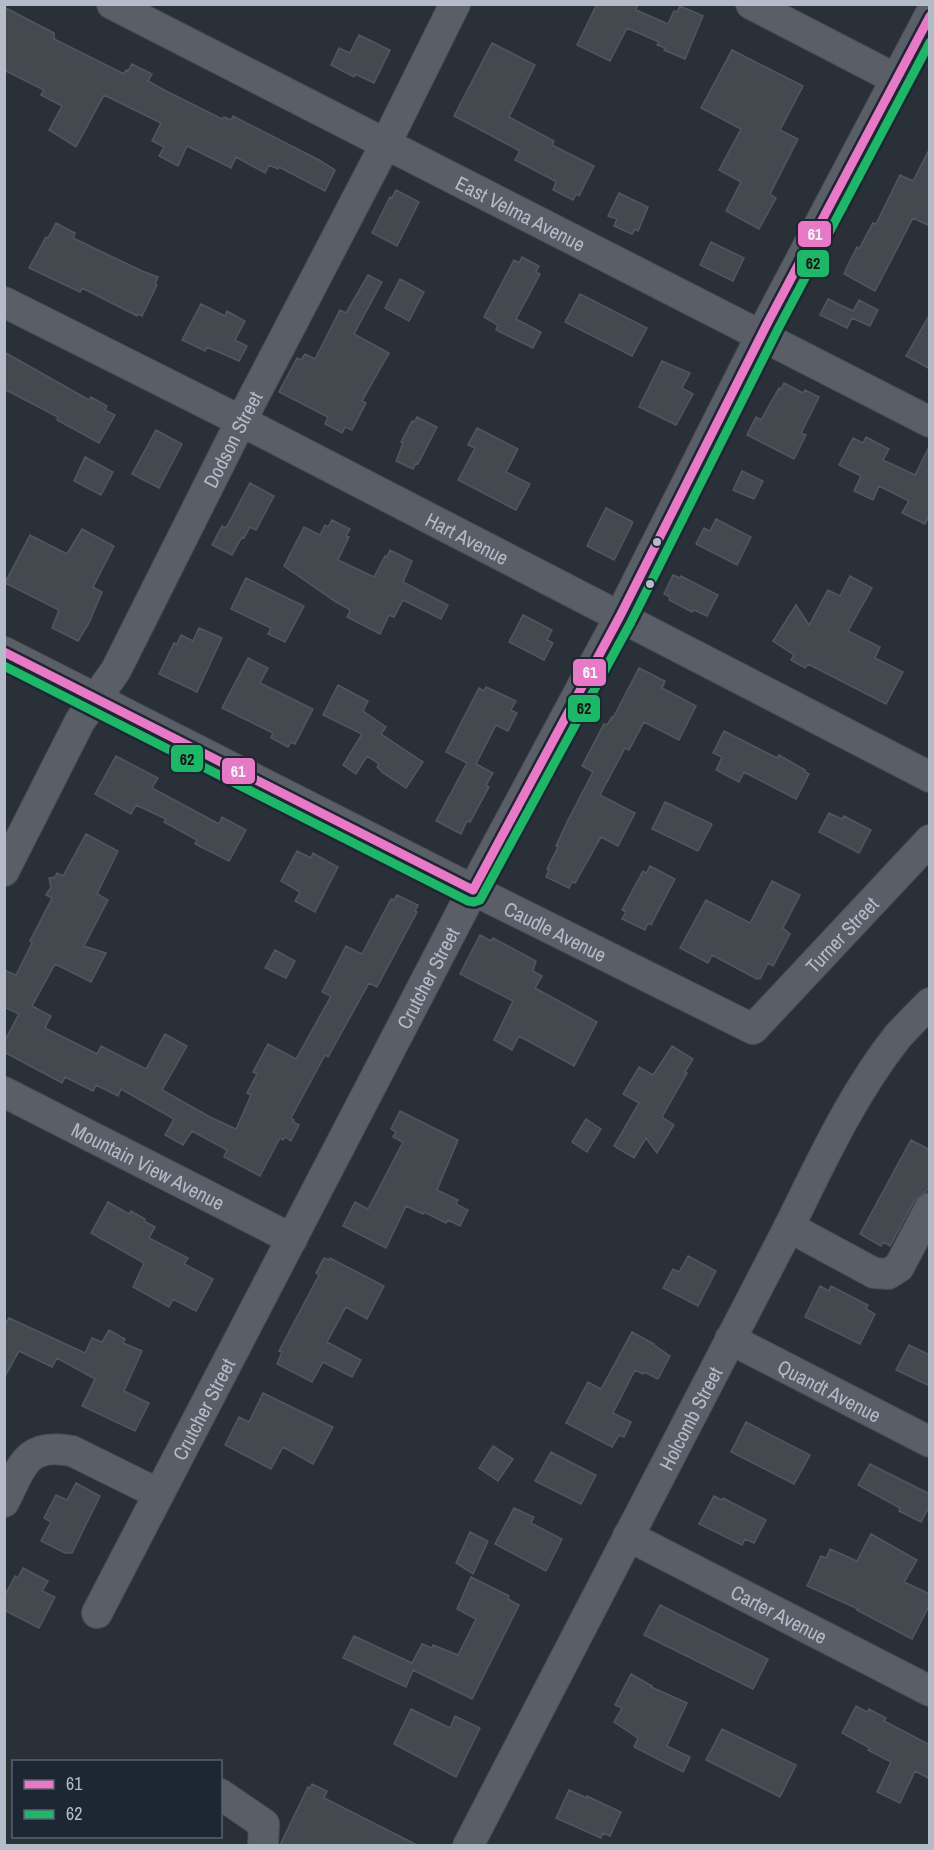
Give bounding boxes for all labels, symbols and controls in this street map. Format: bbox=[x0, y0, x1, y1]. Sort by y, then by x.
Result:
street label: East Velma Avenue bbox=[451, 169, 590, 257]
line badge: 61 bbox=[797, 220, 832, 248]
text: 61 bbox=[808, 223, 823, 245]
line badge: 62 bbox=[796, 249, 830, 278]
text: 62 bbox=[806, 252, 820, 274]
street label: Dodson Street bbox=[196, 386, 268, 492]
street label: Hart Avenue bbox=[421, 505, 514, 571]
unlabelled marker bbox=[651, 536, 663, 548]
unlabelled marker bbox=[644, 578, 656, 590]
line badge: 61 bbox=[572, 658, 607, 687]
text: 61 bbox=[583, 661, 598, 683]
line badge: 62 bbox=[567, 694, 601, 723]
text: 62 bbox=[577, 697, 591, 719]
line badge: 62 bbox=[170, 744, 204, 773]
text: 62 bbox=[180, 748, 194, 770]
line badge: 61 bbox=[221, 757, 256, 785]
text: 61 bbox=[231, 760, 246, 782]
street label: Turner Street bbox=[799, 890, 884, 979]
street label: Caudle Avenue bbox=[500, 894, 611, 968]
street label: Crutcher Street bbox=[390, 922, 465, 1033]
street label: Mountain View Avenue bbox=[67, 1115, 229, 1216]
street label: Quandt Avenue bbox=[773, 1352, 886, 1428]
street label: Crutcher Street bbox=[165, 1353, 241, 1465]
street label: Holcomb Street bbox=[652, 1361, 728, 1475]
street label: Carter Avenue bbox=[727, 1578, 832, 1650]
legend bbox=[12, 1760, 222, 1838]
text: 61 bbox=[66, 1771, 83, 1796]
text: 62 bbox=[66, 1801, 82, 1826]

